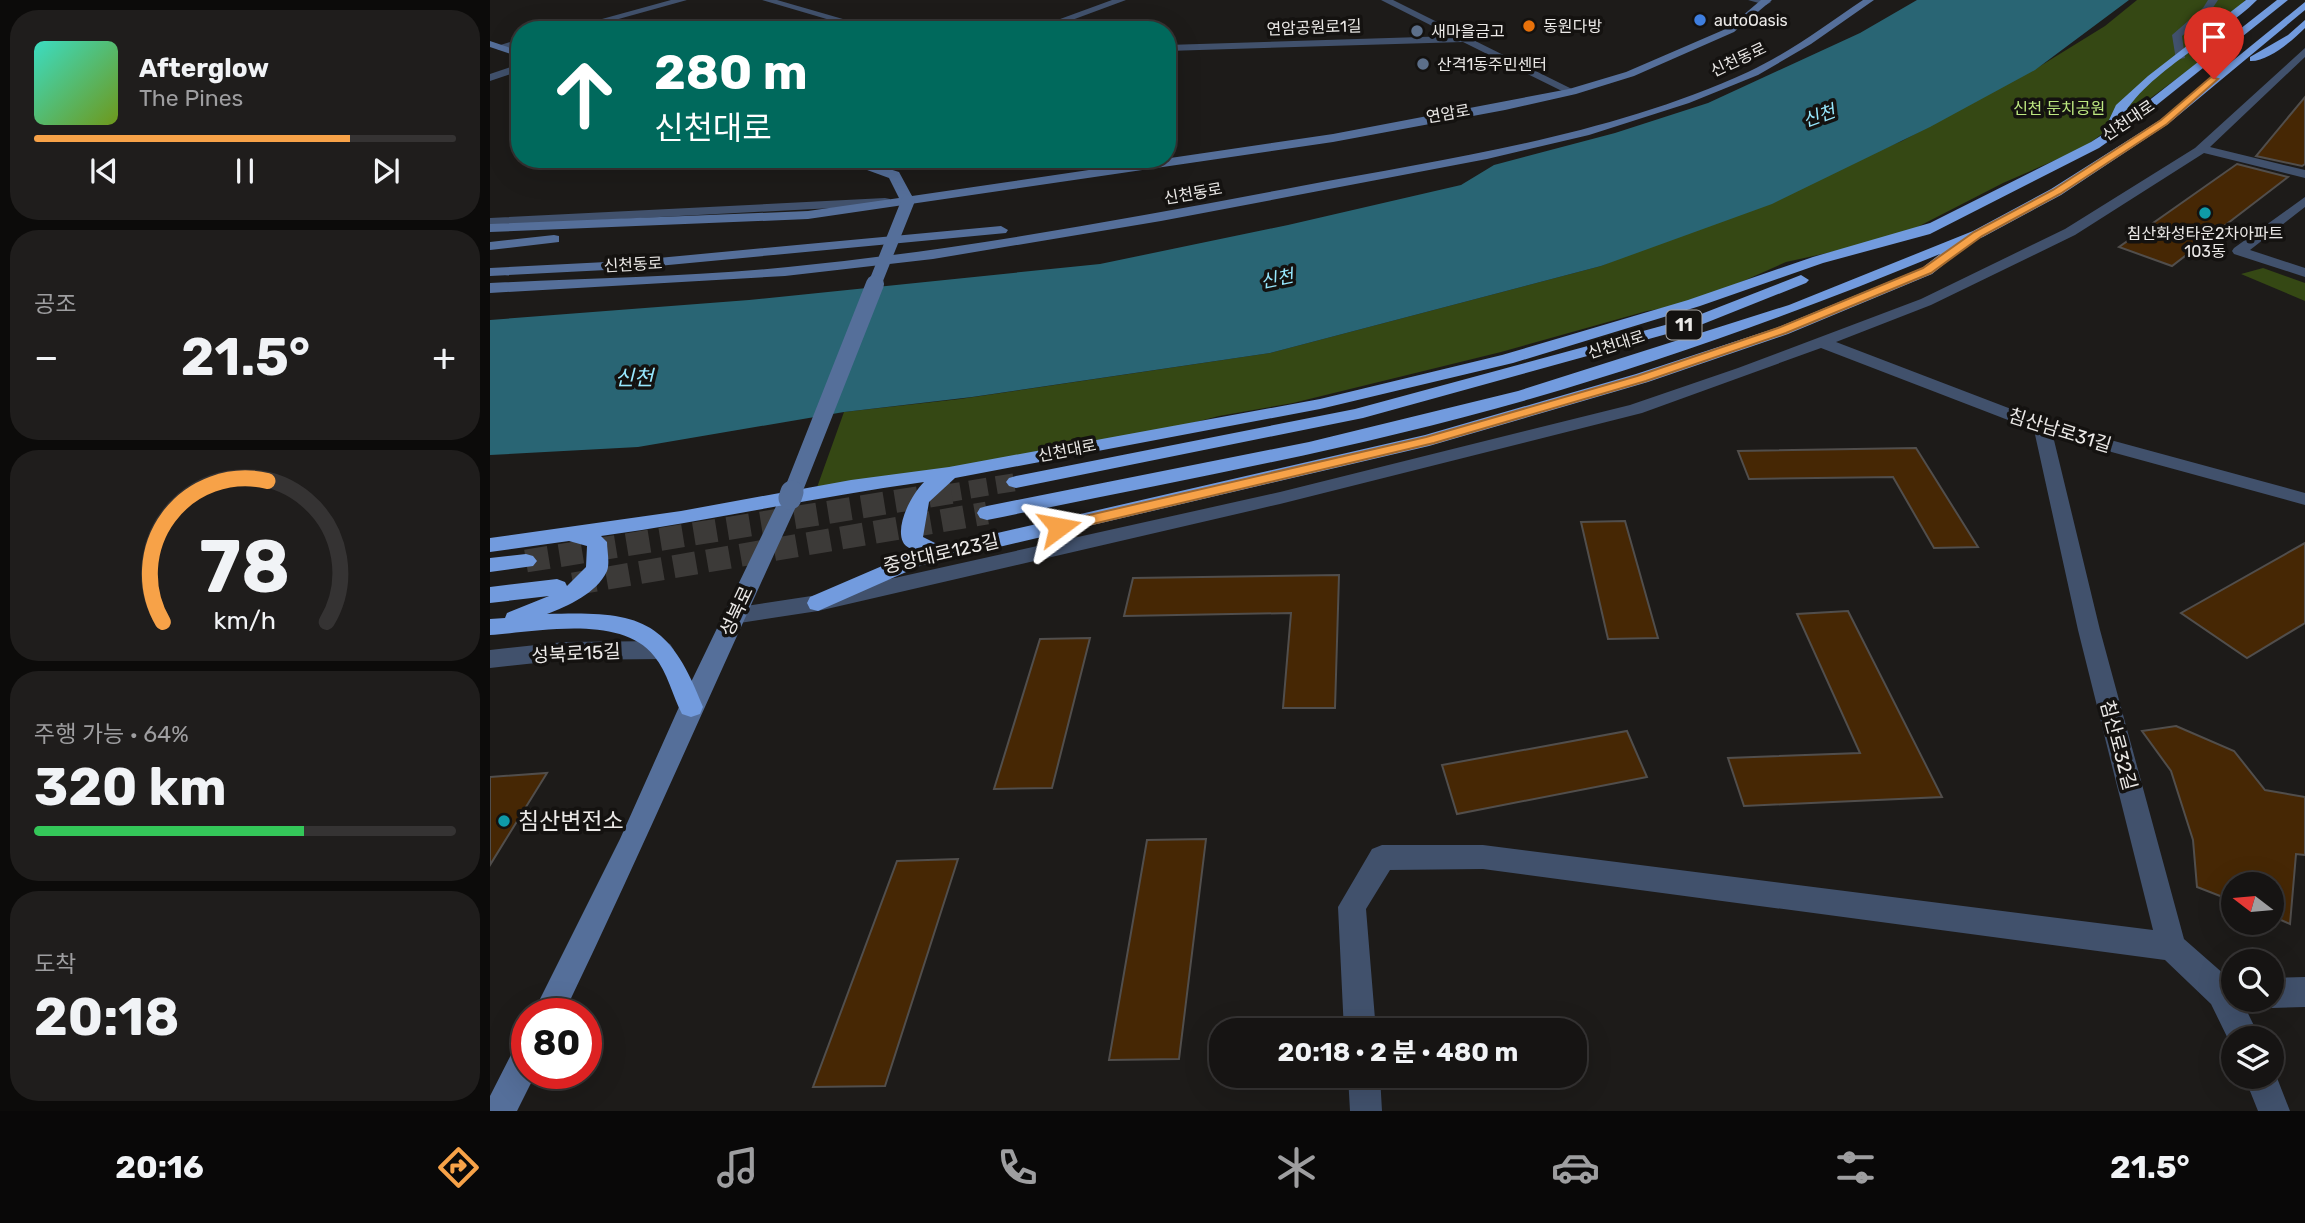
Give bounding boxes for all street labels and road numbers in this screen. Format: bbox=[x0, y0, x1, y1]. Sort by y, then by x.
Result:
street label: 연암공원로1길 bbox=[1266, 16, 1362, 39]
street label: 신천동로 bbox=[1708, 38, 1769, 81]
street label: 신천대로 bbox=[2099, 96, 2158, 145]
street label: 연암로 bbox=[1425, 100, 1472, 127]
street label: 신천동로 bbox=[1162, 179, 1224, 208]
street label: 신천동로 bbox=[603, 253, 663, 276]
road number: 11 bbox=[1666, 310, 1702, 340]
street label: 신천대로 bbox=[1585, 326, 1647, 363]
street label: 침산남로31길 bbox=[2006, 404, 2114, 457]
street label: 신천대로 bbox=[1036, 435, 1098, 465]
street label: 중앙대로123길 bbox=[881, 529, 1001, 578]
street label: 성북로 bbox=[715, 583, 758, 640]
street label: 성북로15길 bbox=[531, 640, 621, 667]
street label: 침산로32길 bbox=[2095, 697, 2142, 793]

